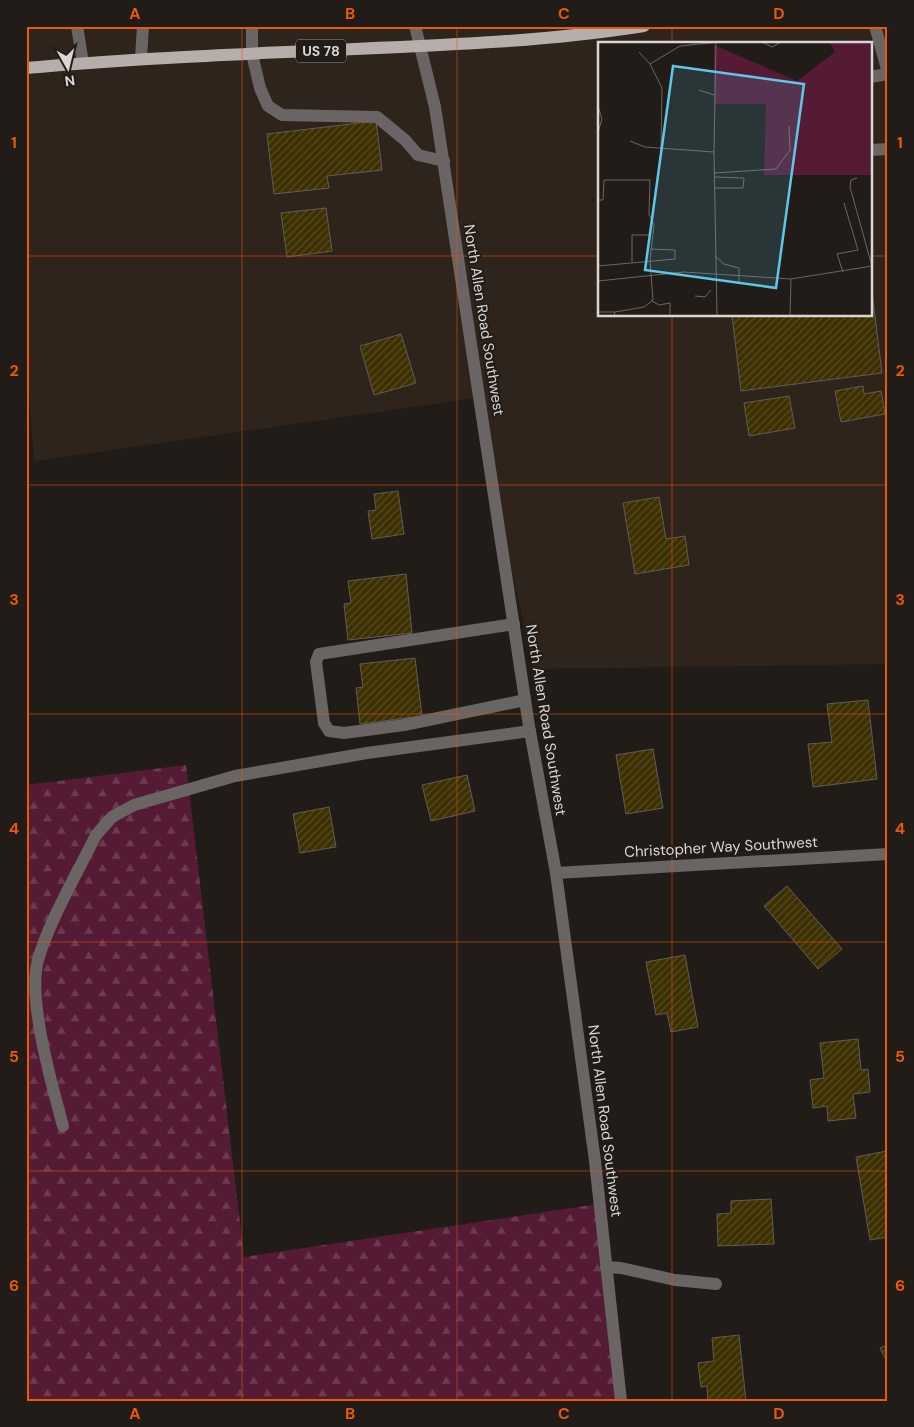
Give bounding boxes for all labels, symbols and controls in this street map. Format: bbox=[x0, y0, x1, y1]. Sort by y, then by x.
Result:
text: A bbox=[129, 3, 141, 24]
text: B bbox=[345, 3, 355, 24]
text: C bbox=[558, 3, 570, 24]
text: D bbox=[773, 3, 785, 24]
road number: US 78 bbox=[296, 40, 346, 62]
north arrow bbox=[42, 42, 92, 92]
inset map bbox=[598, 42, 872, 316]
text: N bbox=[63, 71, 76, 90]
text: 1 bbox=[11, 132, 17, 153]
text: 1 bbox=[897, 132, 903, 153]
street label: North Allen Road Southwest bbox=[459, 223, 509, 417]
text: 2 bbox=[9, 360, 19, 381]
text: 2 bbox=[895, 360, 905, 381]
text: 3 bbox=[9, 589, 19, 610]
text: 3 bbox=[895, 589, 905, 610]
street label: North Allen Road Southwest bbox=[521, 623, 571, 817]
text: 4 bbox=[9, 818, 19, 839]
text: 4 bbox=[895, 818, 905, 839]
street label: Christopher Way Southwest bbox=[624, 832, 818, 862]
street label: North Allen Road Southwest bbox=[583, 1024, 627, 1218]
text: 5 bbox=[9, 1046, 19, 1067]
text: 5 bbox=[895, 1046, 905, 1067]
text: 6 bbox=[9, 1275, 19, 1296]
text: 6 bbox=[895, 1275, 905, 1296]
text: A bbox=[129, 1403, 141, 1424]
text: B bbox=[345, 1403, 355, 1424]
text: C bbox=[558, 1403, 570, 1424]
text: D bbox=[773, 1403, 785, 1424]

